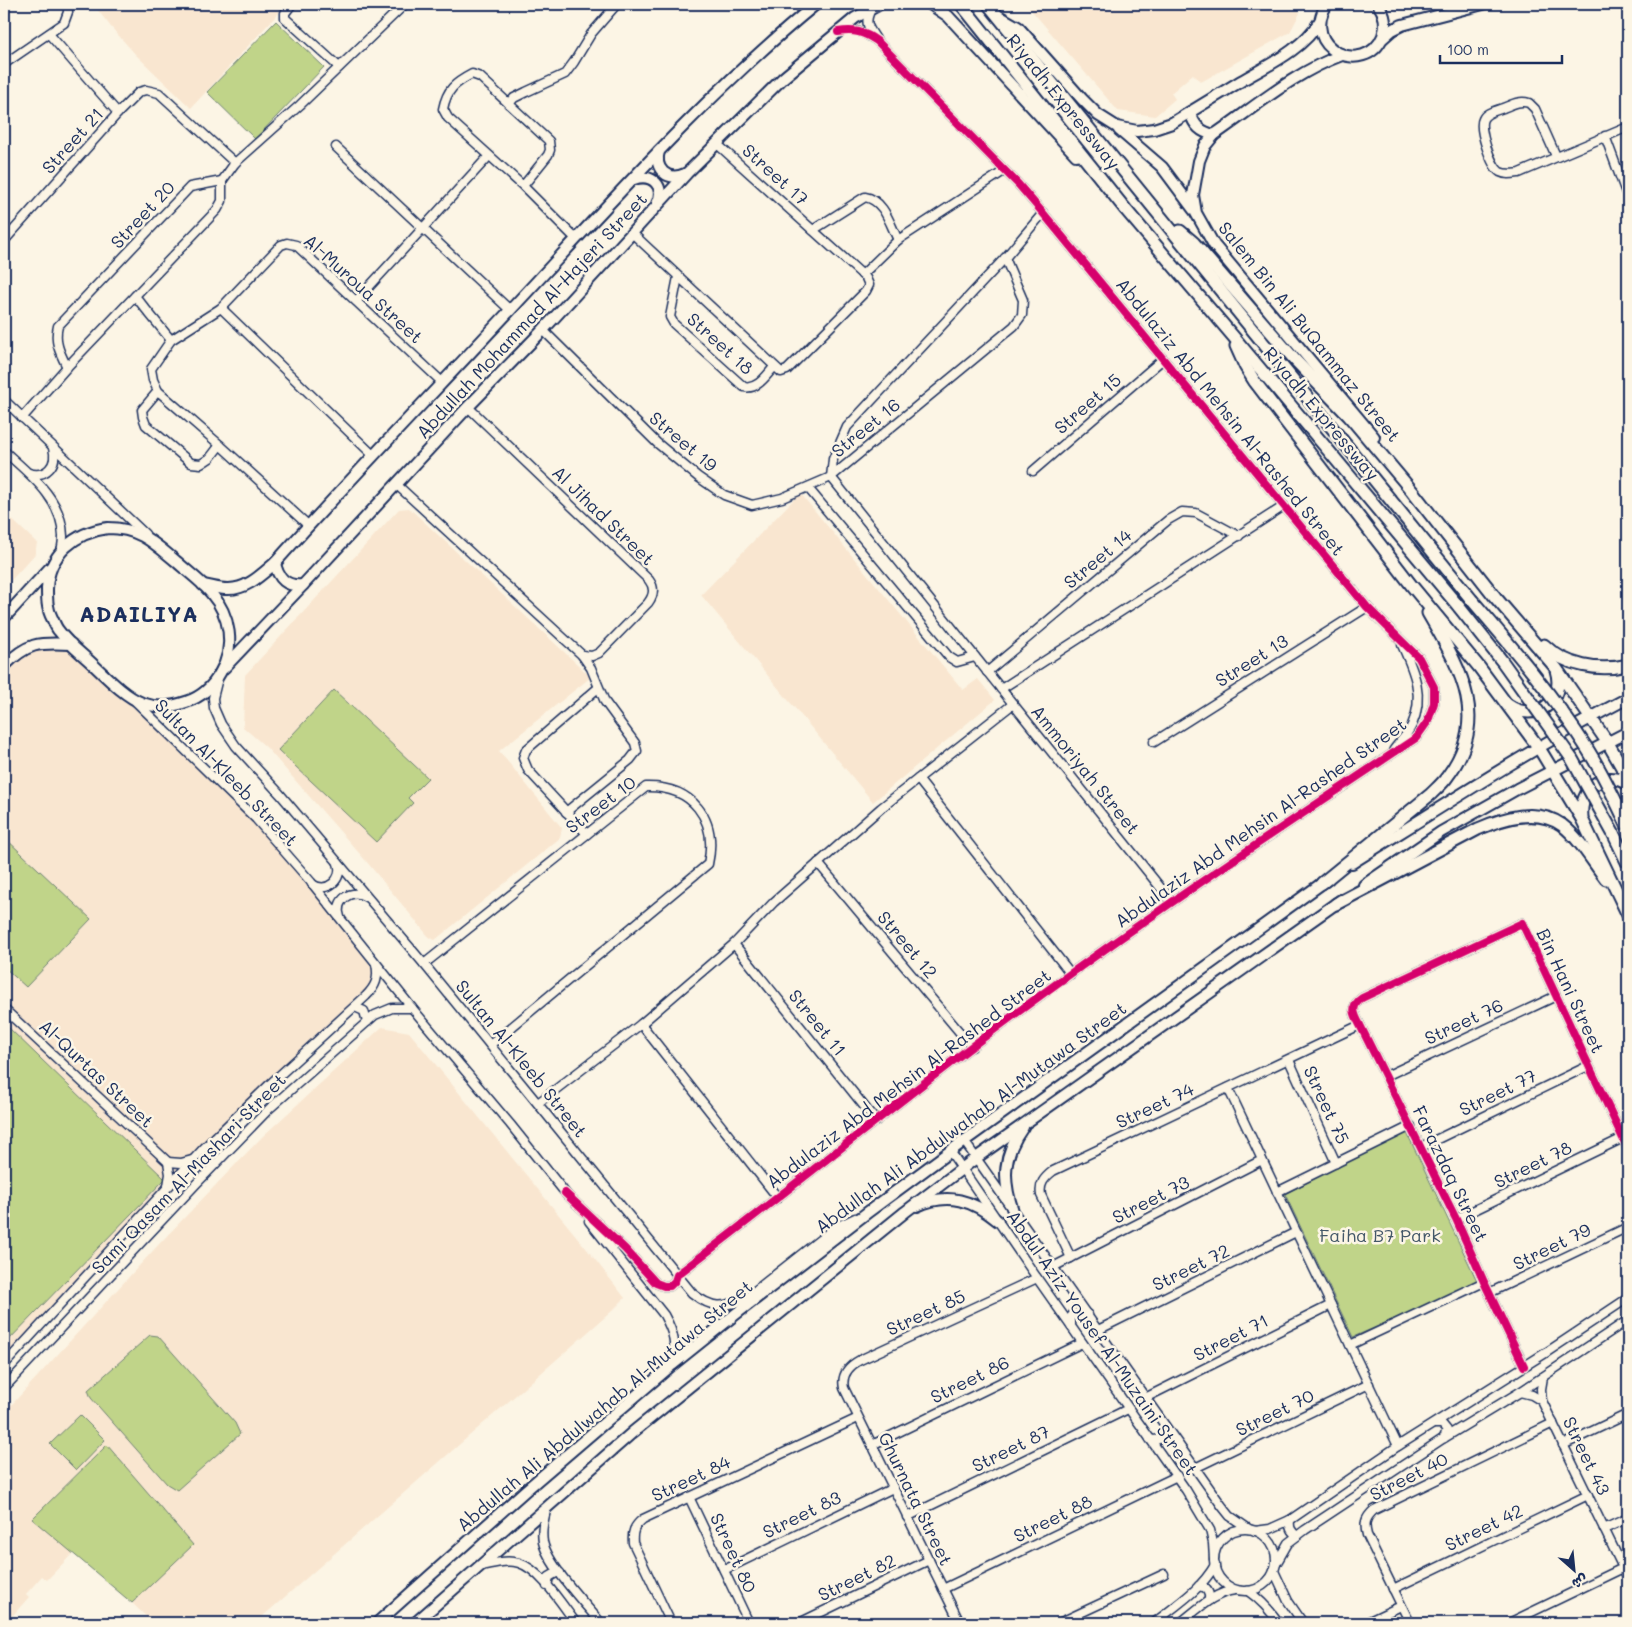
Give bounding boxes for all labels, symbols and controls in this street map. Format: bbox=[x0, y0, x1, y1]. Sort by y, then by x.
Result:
street label: Riyadh Expressway bbox=[1002, 29, 1126, 174]
scale bar bbox=[1440, 32, 1562, 64]
text: 100 m bbox=[1447, 39, 1489, 59]
street label: Street 21 bbox=[36, 102, 108, 179]
street label: Street 17 bbox=[738, 138, 814, 210]
street label: Street 20 bbox=[105, 175, 180, 253]
street label: Abdullah Mohammad Al-Hajeri Street bbox=[411, 187, 652, 444]
street label: Salem Bin Ali BuQammaz Street bbox=[1213, 216, 1406, 447]
street label: Al-Muroua Street bbox=[299, 228, 428, 348]
street label: Abdulaziz Abd Mehsin Al-Rashed Street bbox=[1111, 273, 1350, 560]
street label: Street 18 bbox=[682, 307, 759, 380]
street label: Riyadh Expressway bbox=[1259, 341, 1385, 485]
street label: Street 15 bbox=[1049, 367, 1126, 439]
street label: Street 16 bbox=[826, 392, 905, 462]
street label: Street 19 bbox=[645, 406, 723, 477]
street label: Al Jihad Street bbox=[547, 460, 660, 570]
street label: Street 14 bbox=[1058, 523, 1137, 594]
district label: ADAILIYA bbox=[79, 599, 199, 628]
street label: Street 13 bbox=[1210, 628, 1292, 692]
street label: Sultan Al-Kleeb Street bbox=[150, 693, 303, 851]
street label: Ammoriyah Street bbox=[1026, 700, 1146, 839]
street label: Abdulaziz Abd Mehsin Al-Rashed Street bbox=[1110, 712, 1411, 933]
street label: Street 10 bbox=[560, 770, 640, 839]
street label: Street 12 bbox=[872, 906, 943, 983]
street label: Bin Hani Street bbox=[1532, 924, 1610, 1057]
street label: Abdulaziz Abd Mehsin Al-Rashed Street bbox=[761, 963, 1056, 1193]
street label: Sultan Al-Kleeb Street bbox=[451, 975, 593, 1142]
street label: Street 11 bbox=[784, 984, 852, 1061]
street label: Street 76 bbox=[1420, 992, 1507, 1050]
street label: Abdullah Ali Abdulwahab Al-Mutawa Street bbox=[810, 996, 1131, 1238]
street label: Al-Qurtas Street bbox=[34, 1014, 159, 1133]
street label: Street 75 bbox=[1298, 1062, 1355, 1148]
street label: Street 77 bbox=[1455, 1063, 1540, 1121]
street label: Sami Qasam Al-Mashari Street bbox=[86, 1068, 291, 1279]
street label: Street 74 bbox=[1112, 1076, 1198, 1134]
street label: Farazdaq Street bbox=[1408, 1101, 1494, 1246]
street label: Street 78 bbox=[1490, 1135, 1576, 1193]
street label: Street 73 bbox=[1108, 1169, 1193, 1229]
street label: Abdul Aziz Yousef Al-Muzaini Street bbox=[1002, 1205, 1204, 1480]
street label: Street 79 bbox=[1509, 1217, 1595, 1275]
park label: Faiha B7 Park bbox=[1319, 1223, 1441, 1247]
street label: Street 72 bbox=[1148, 1238, 1233, 1296]
street label: Abdullah Ali Abdulwahab Al-Mutawa Street bbox=[451, 1274, 757, 1536]
street label: Street 85 bbox=[882, 1283, 969, 1341]
street label: Street 71 bbox=[1189, 1308, 1272, 1366]
street label: Street 86 bbox=[926, 1350, 1013, 1408]
street label: Street 70 bbox=[1231, 1383, 1318, 1441]
street label: Street 43 bbox=[1558, 1412, 1616, 1499]
street label: Street 87 bbox=[968, 1419, 1054, 1477]
street label: Ghurnata Street bbox=[873, 1428, 959, 1569]
street label: Street 40 bbox=[1365, 1446, 1452, 1506]
street label: Street 84 bbox=[647, 1449, 734, 1507]
street label: Street 83 bbox=[758, 1485, 845, 1543]
street label: Street 88 bbox=[1009, 1489, 1096, 1547]
street label: Street 42 bbox=[1441, 1498, 1526, 1556]
street label: Street 80 bbox=[705, 1509, 763, 1596]
north arrow bbox=[1550, 1544, 1600, 1594]
street label: Street 82 bbox=[814, 1548, 900, 1606]
text: ش bbox=[1569, 1570, 1591, 1594]

